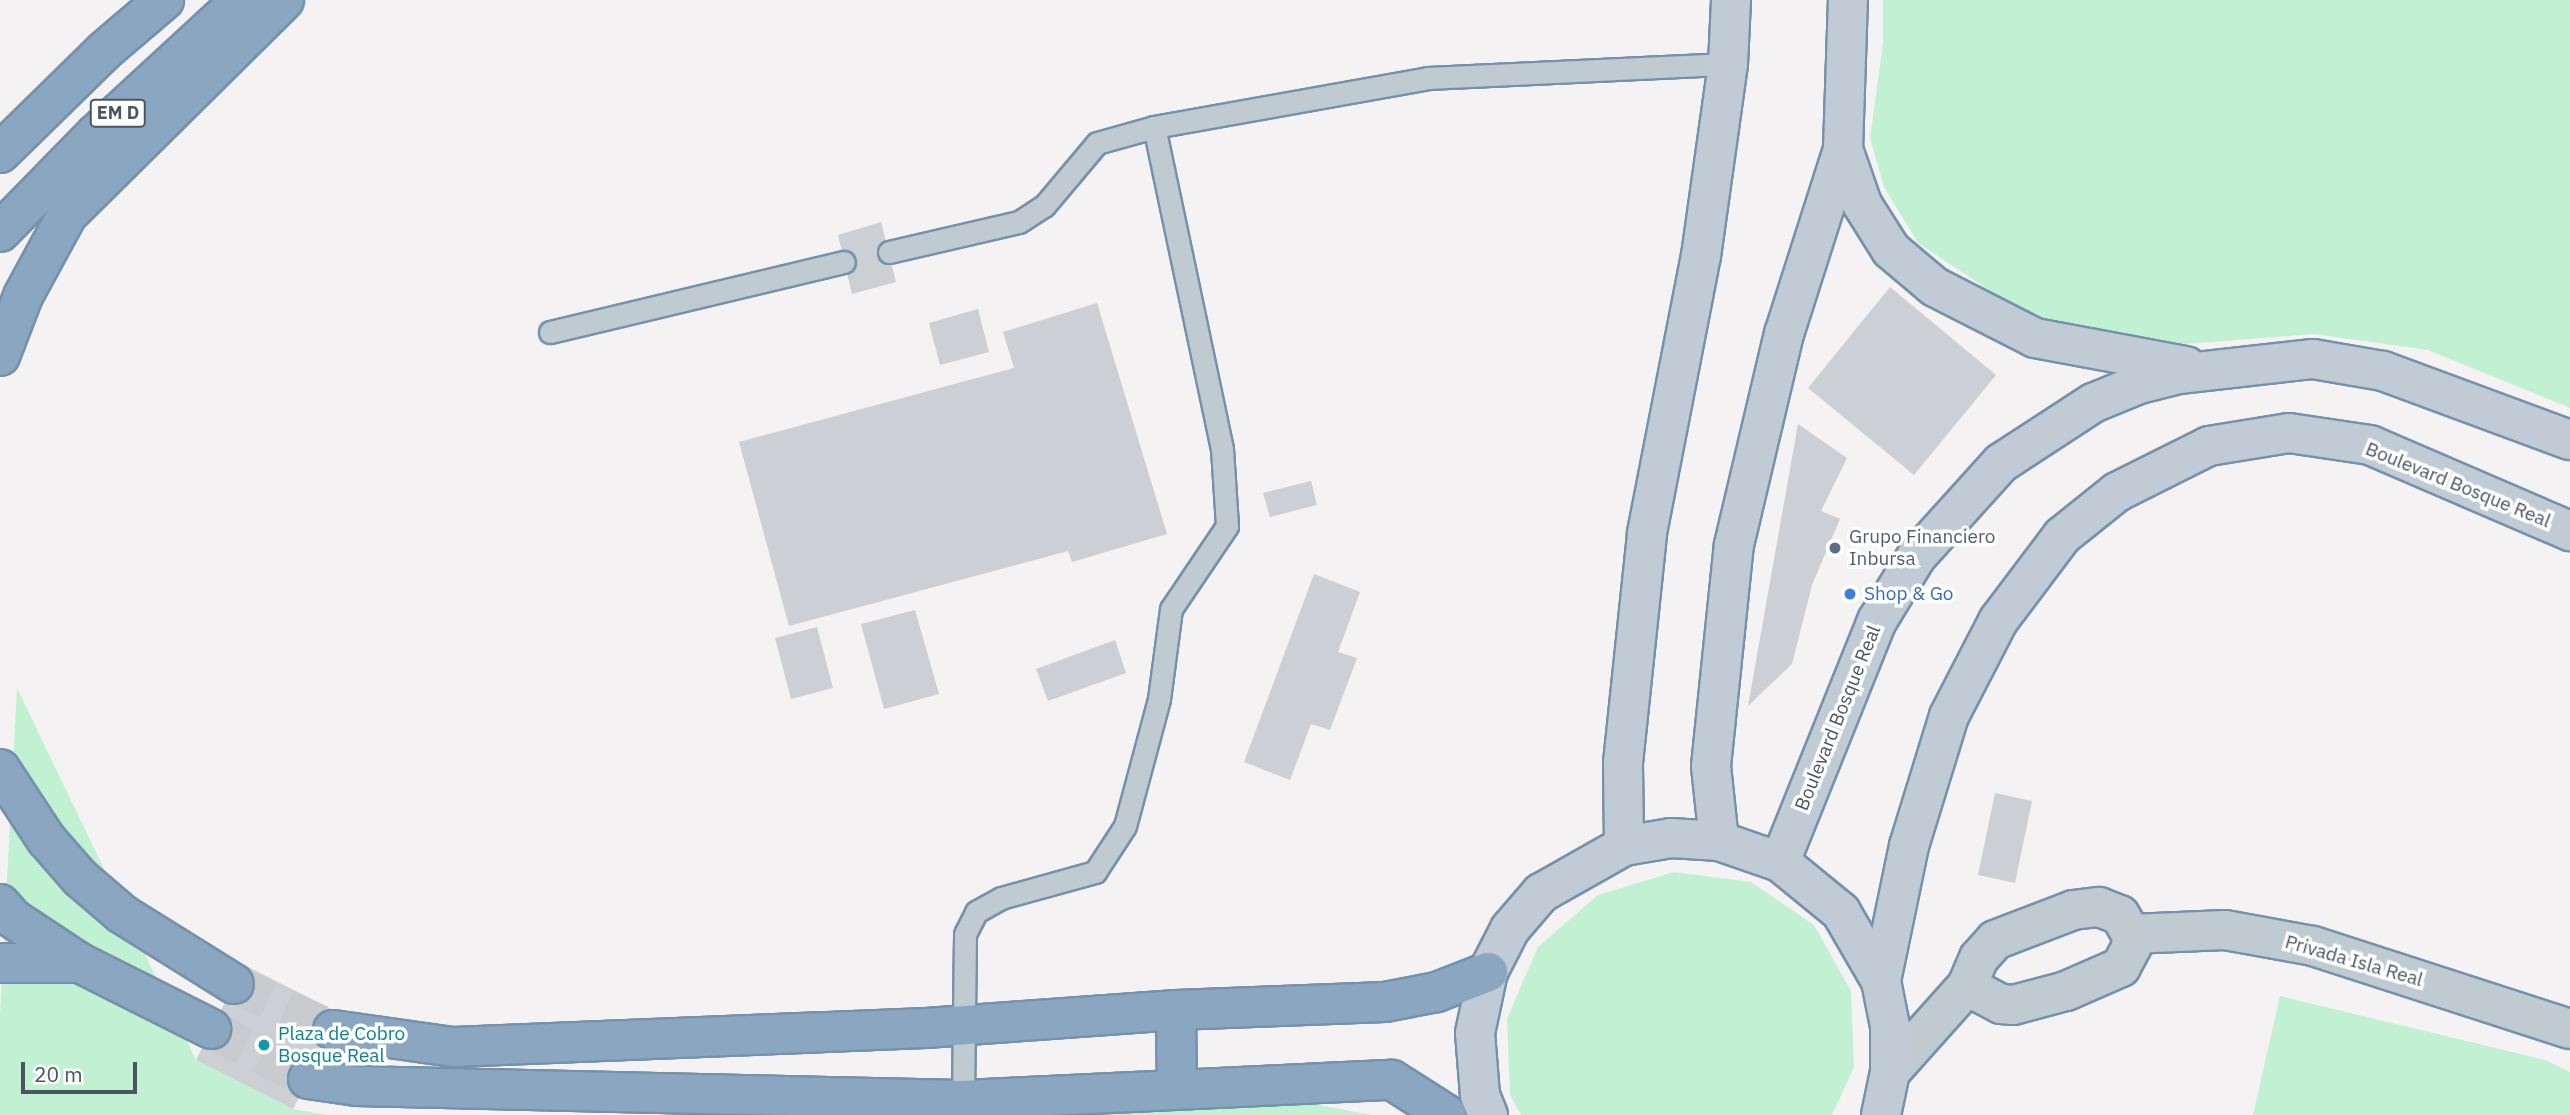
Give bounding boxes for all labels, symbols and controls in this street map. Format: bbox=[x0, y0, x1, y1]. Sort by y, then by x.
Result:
road number: EM D bbox=[88, 98, 148, 128]
street label: Boulevard Bosque Real bbox=[2362, 437, 2554, 533]
place label: Grupo Financiero Inbursa bbox=[1849, 526, 1995, 570]
marker: Grupo Financiero Inbursa bbox=[1827, 540, 1843, 556]
place label: Shop & Go bbox=[1864, 583, 1953, 605]
marker: Shop & Go bbox=[1842, 586, 1858, 602]
street label: Boulevard Bosque Real bbox=[1790, 622, 1886, 814]
street label: Privada Isla Real bbox=[2282, 930, 2426, 992]
place label: Plaza de Cobro Bosque Real bbox=[278, 1023, 405, 1067]
marker: Plaza de Cobro Bosque Real bbox=[256, 1037, 272, 1053]
scale bar bbox=[24, 1048, 140, 1092]
text: 20 m bbox=[34, 1060, 83, 1088]

